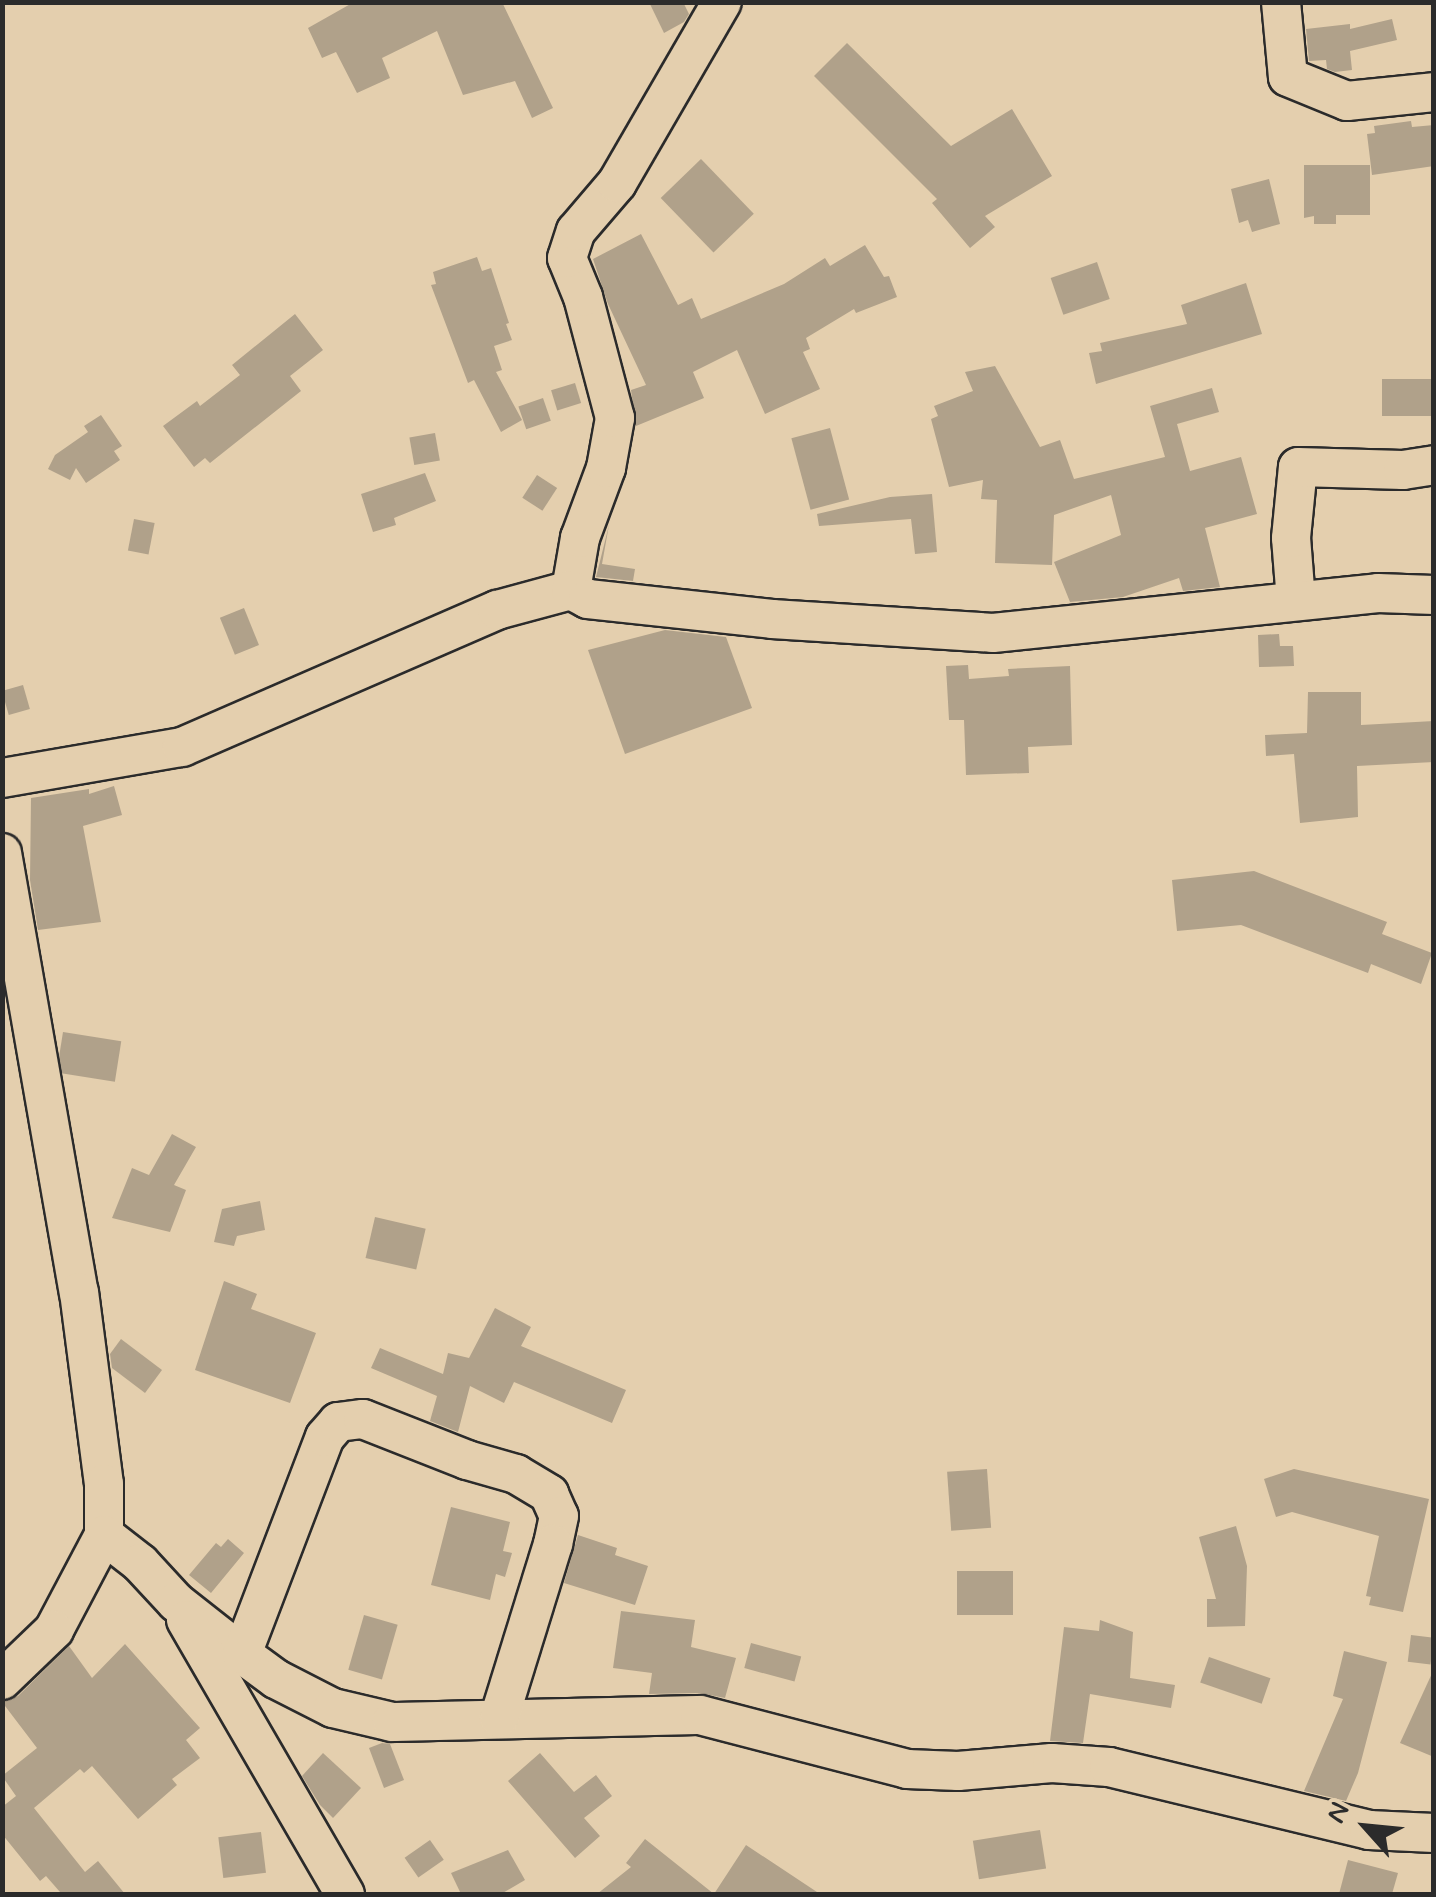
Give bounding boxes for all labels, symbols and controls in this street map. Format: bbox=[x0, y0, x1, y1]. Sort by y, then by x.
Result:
north arrow bbox=[1316, 1777, 1416, 1877]
text: N bbox=[1318, 1796, 1360, 1830]

